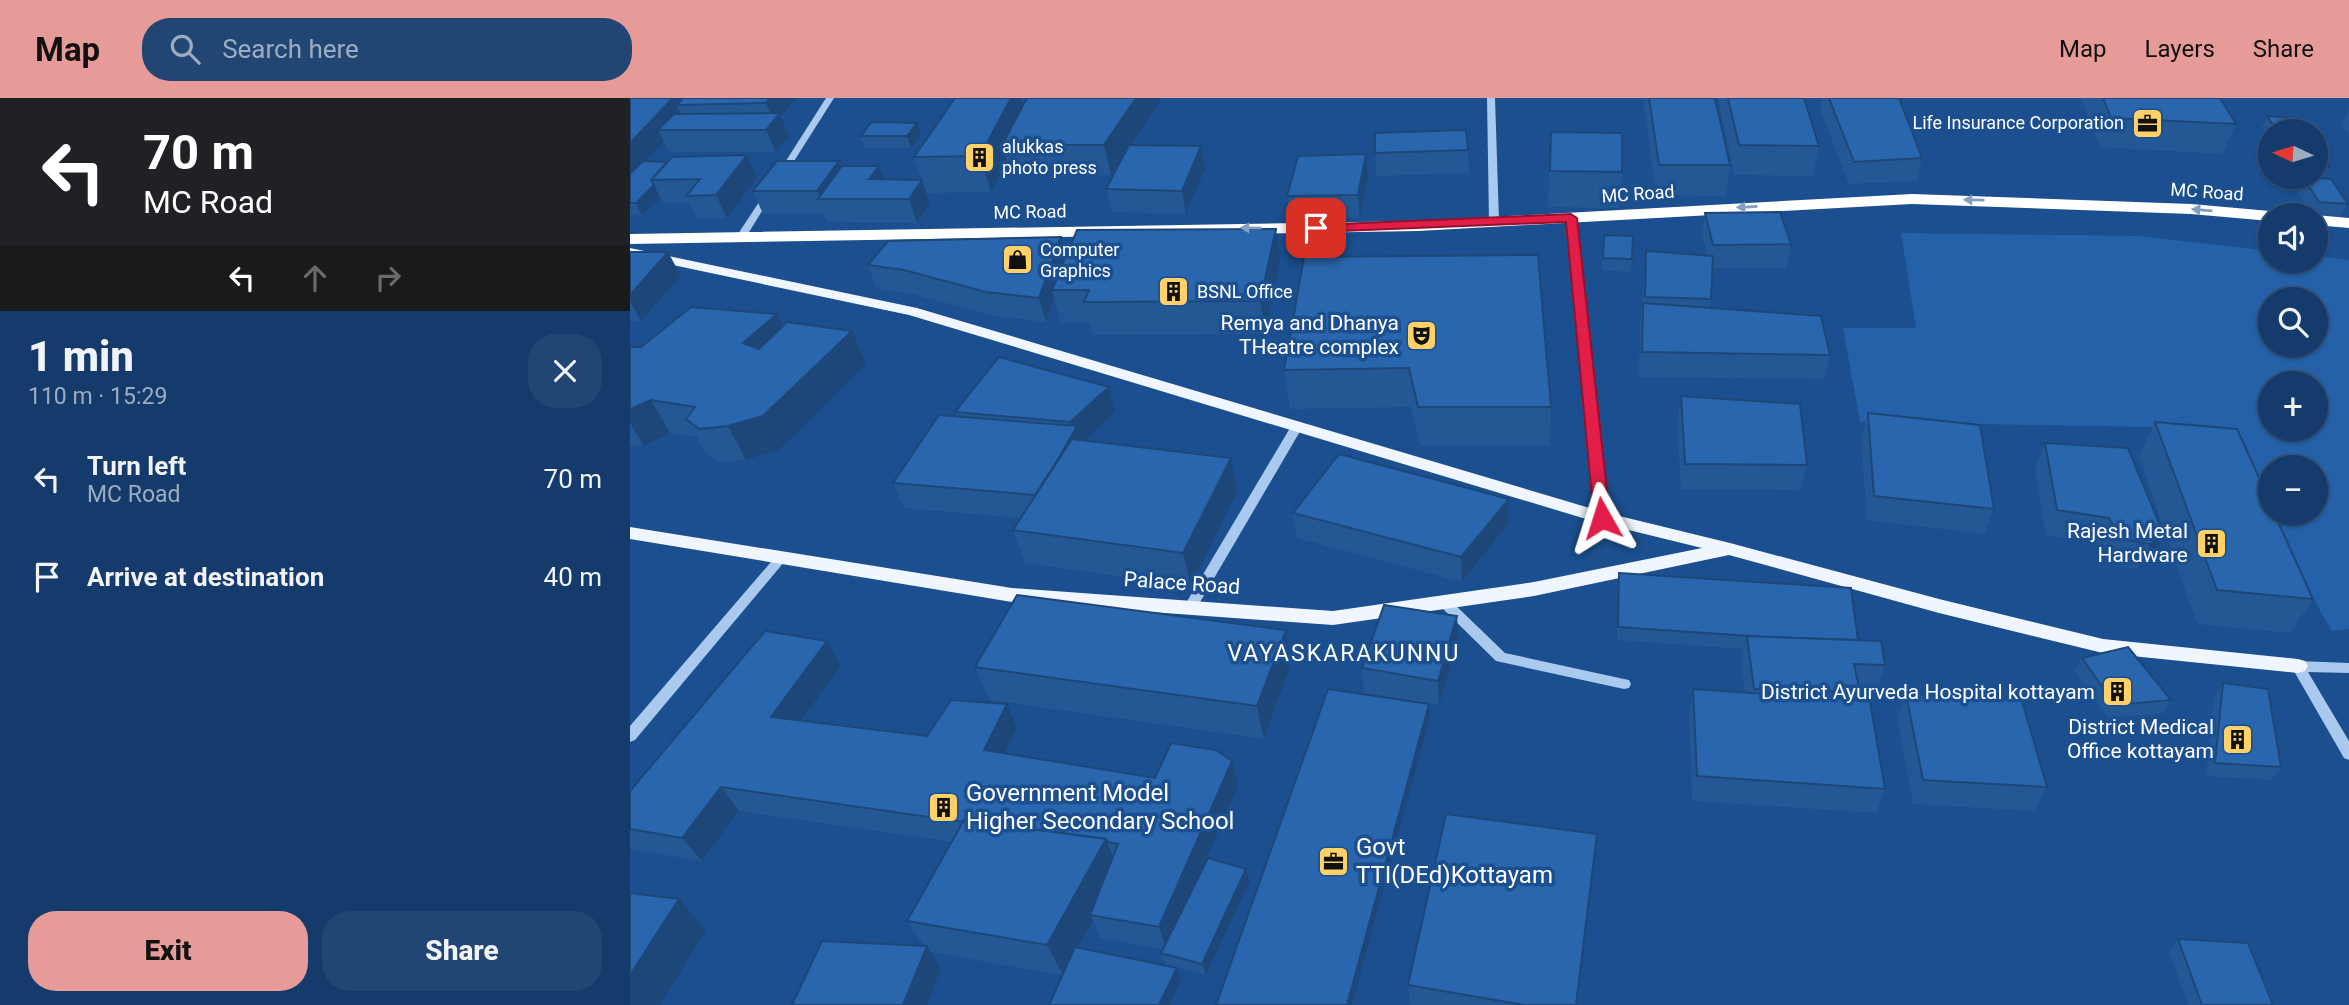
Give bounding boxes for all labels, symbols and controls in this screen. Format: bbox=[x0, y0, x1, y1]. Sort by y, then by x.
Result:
search box bbox=[142, 18, 632, 81]
text: Map bbox=[35, 30, 100, 69]
icon: search bbox=[166, 30, 204, 68]
text: Search here bbox=[222, 34, 359, 64]
text: Map bbox=[2059, 35, 2107, 63]
text: Layers bbox=[2145, 35, 2215, 63]
text: Share bbox=[2253, 35, 2314, 63]
office icon: Life Insurance Corporation bbox=[2130, 106, 2164, 140]
place label: Life Insurance Corporation bbox=[1912, 112, 2124, 133]
north arrow bbox=[2258, 119, 2328, 189]
map controls bbox=[2258, 119, 2328, 525]
text: 70 m bbox=[143, 124, 254, 181]
icon: left bbox=[28, 126, 119, 217]
place label: alukkas photo press bbox=[1002, 136, 1097, 178]
building icon: alukkas photo press bbox=[962, 140, 996, 174]
street label: MC Road bbox=[2170, 178, 2244, 205]
street label: MC Road bbox=[1601, 180, 1675, 207]
text: MC Road bbox=[143, 183, 273, 221]
one-way arrow bbox=[1963, 194, 1985, 206]
pin bbox=[1286, 198, 1346, 258]
street label: MC Road bbox=[993, 200, 1067, 223]
one-way arrow bbox=[1736, 202, 1758, 213]
button: sound bbox=[2258, 203, 2328, 273]
one-way arrow bbox=[2191, 204, 2213, 215]
icon: arrive bbox=[1297, 209, 1335, 247]
one-way arrow bbox=[1240, 222, 1262, 233]
place label: Computer Graphics bbox=[1040, 239, 1119, 281]
shop icon: Computer Graphics bbox=[1000, 243, 1034, 277]
icon: left bbox=[223, 259, 261, 297]
icon: ahead bbox=[296, 259, 334, 297]
icon: right bbox=[369, 259, 407, 297]
building icon: BSNL Office bbox=[1157, 275, 1191, 309]
place label: BSNL Office bbox=[1197, 281, 1293, 302]
button: search bbox=[2258, 287, 2328, 357]
place label: Remya and Dhanya THeatre complex bbox=[1220, 311, 1399, 359]
theatre icon: Remya and Dhanya THeatre complex bbox=[1405, 318, 1439, 352]
text: 1 min bbox=[28, 332, 134, 381]
button: close bbox=[528, 334, 602, 408]
button: + bbox=[2258, 371, 2328, 441]
text: 110 m · 15:29 bbox=[28, 383, 167, 410]
text: Turn left bbox=[87, 451, 186, 481]
button: − bbox=[2258, 455, 2328, 525]
icon: left bbox=[28, 460, 66, 498]
text: 70 m bbox=[544, 464, 602, 494]
text: MC Road bbox=[87, 481, 181, 508]
position arrow bbox=[1565, 481, 1639, 555]
place label: Rajesh Metal Hardware bbox=[2067, 519, 2188, 567]
building icon: Rajesh Metal Hardware bbox=[2194, 526, 2228, 560]
icon: arrive bbox=[28, 558, 66, 596]
text: Arrive at destination bbox=[87, 562, 324, 592]
text: 40 m bbox=[544, 562, 602, 592]
street label: Palace Road bbox=[1123, 567, 1241, 599]
district label: VAYASKARAKUNNU bbox=[1228, 640, 1460, 667]
building icon: District Ayurveda Hospital kottayam bbox=[2101, 675, 2135, 709]
place label: District Ayurveda Hospital kottayam bbox=[1761, 680, 2095, 704]
place label: District Medical Office kottayam bbox=[2067, 715, 2214, 763]
building icon: District Medical Office kottayam bbox=[2220, 722, 2254, 756]
place label: Government Model Higher Secondary School bbox=[966, 779, 1234, 835]
building icon: Government Model Higher Secondary School bbox=[926, 790, 960, 824]
place label: Govt TTI(DEd)Kottayam bbox=[1356, 833, 1553, 889]
office icon: Govt TTI(DEd)Kottayam bbox=[1316, 844, 1350, 878]
button: Exit bbox=[28, 911, 308, 991]
button: Share bbox=[322, 911, 602, 991]

